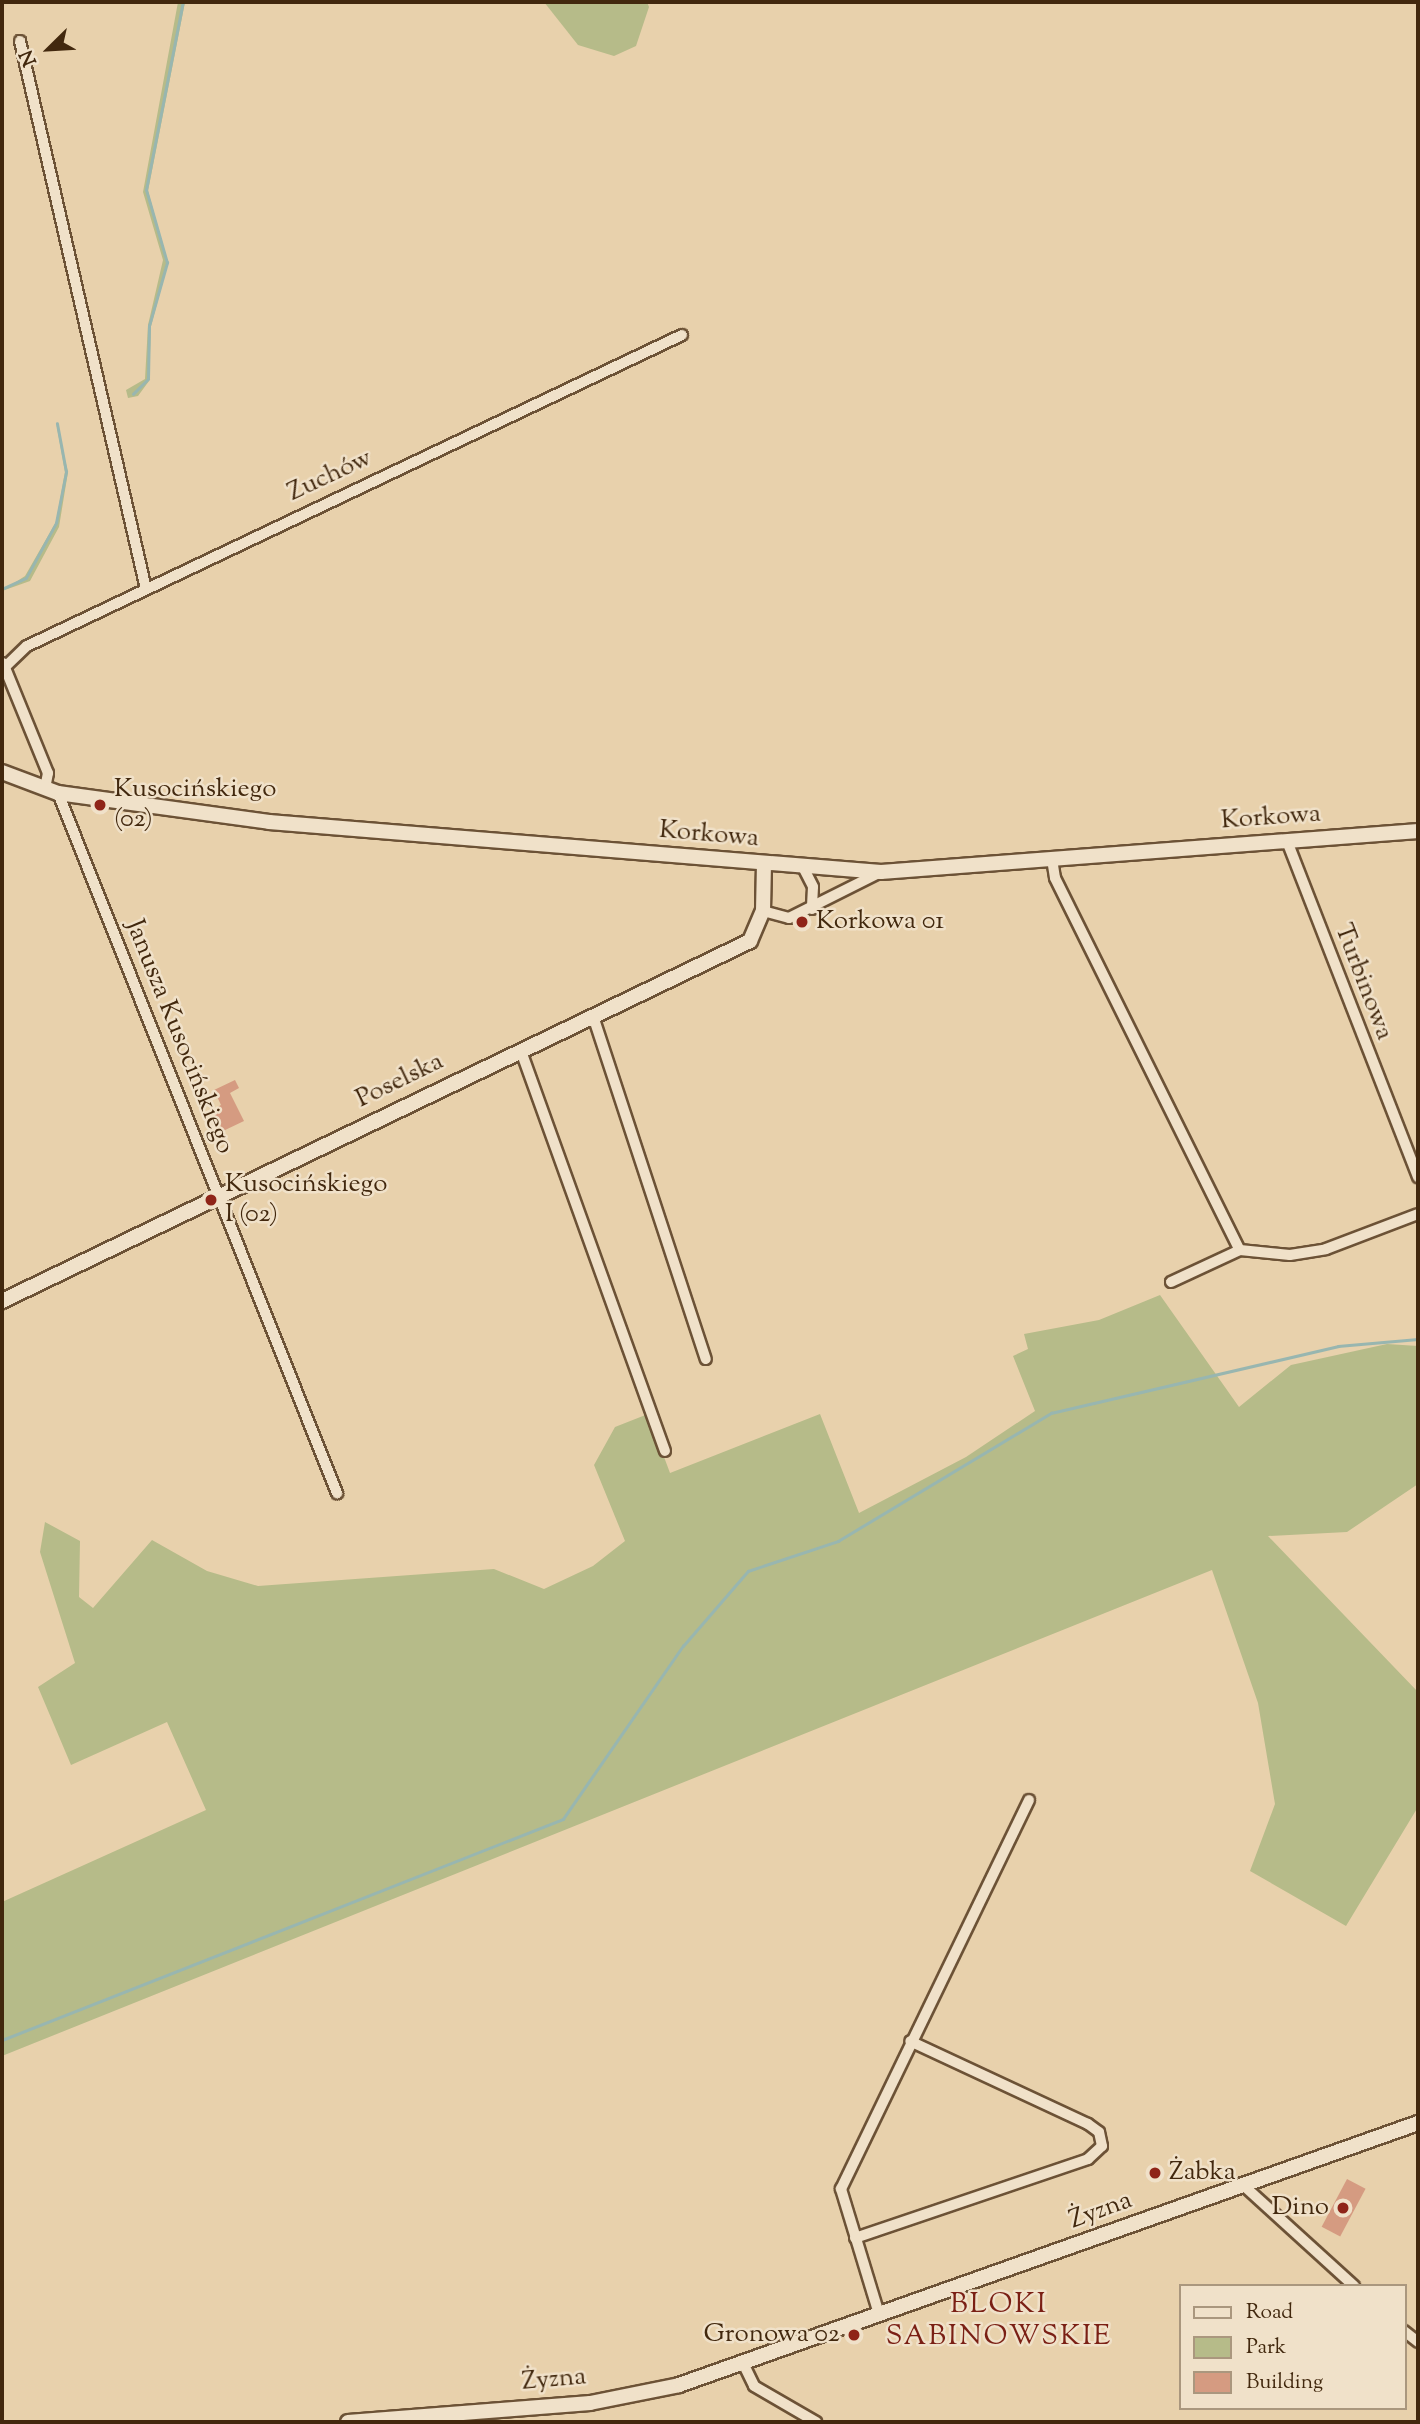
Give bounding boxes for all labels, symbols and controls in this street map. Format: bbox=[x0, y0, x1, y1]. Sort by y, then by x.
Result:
north arrow bbox=[14, 14, 84, 84]
text: N bbox=[14, 45, 45, 70]
street label: Zuchów bbox=[283, 443, 377, 509]
place label: Kusocińskiego (02) bbox=[114, 774, 276, 836]
marker: Kusocińskiego (02) bbox=[92, 797, 108, 813]
street label: Korkowa bbox=[1220, 799, 1322, 837]
street label: Korkowa bbox=[658, 815, 760, 855]
place label: Korkowa 01 bbox=[816, 906, 944, 938]
marker: Korkowa 01 bbox=[794, 914, 810, 930]
street label: Janusza Kusocińskiego bbox=[118, 915, 240, 1159]
street label: Turbinowa bbox=[1327, 919, 1399, 1045]
street label: Poselska bbox=[351, 1046, 449, 1116]
place label: Kusocińskiego I (02) bbox=[225, 1169, 387, 1230]
marker: Kusocińskiego I (02) bbox=[203, 1192, 219, 1208]
place label: Żabka bbox=[1169, 2157, 1236, 2189]
marker: Żabka bbox=[1147, 2165, 1163, 2181]
street label: Żyzna bbox=[1065, 2185, 1137, 2237]
place label: Dino bbox=[1272, 2192, 1329, 2224]
marker: Dino bbox=[1335, 2200, 1351, 2216]
legend bbox=[1178, 2284, 1406, 2410]
district label: BLOKI SABINOWSKIE bbox=[887, 2288, 1111, 2354]
text: Road bbox=[1246, 2298, 1293, 2328]
place label: Gronowa 02 bbox=[704, 2319, 840, 2351]
marker: Gronowa 02 bbox=[846, 2327, 862, 2343]
text: Park bbox=[1246, 2333, 1286, 2363]
street label: Żyzna bbox=[521, 2362, 587, 2398]
text: Building bbox=[1246, 2368, 1323, 2398]

